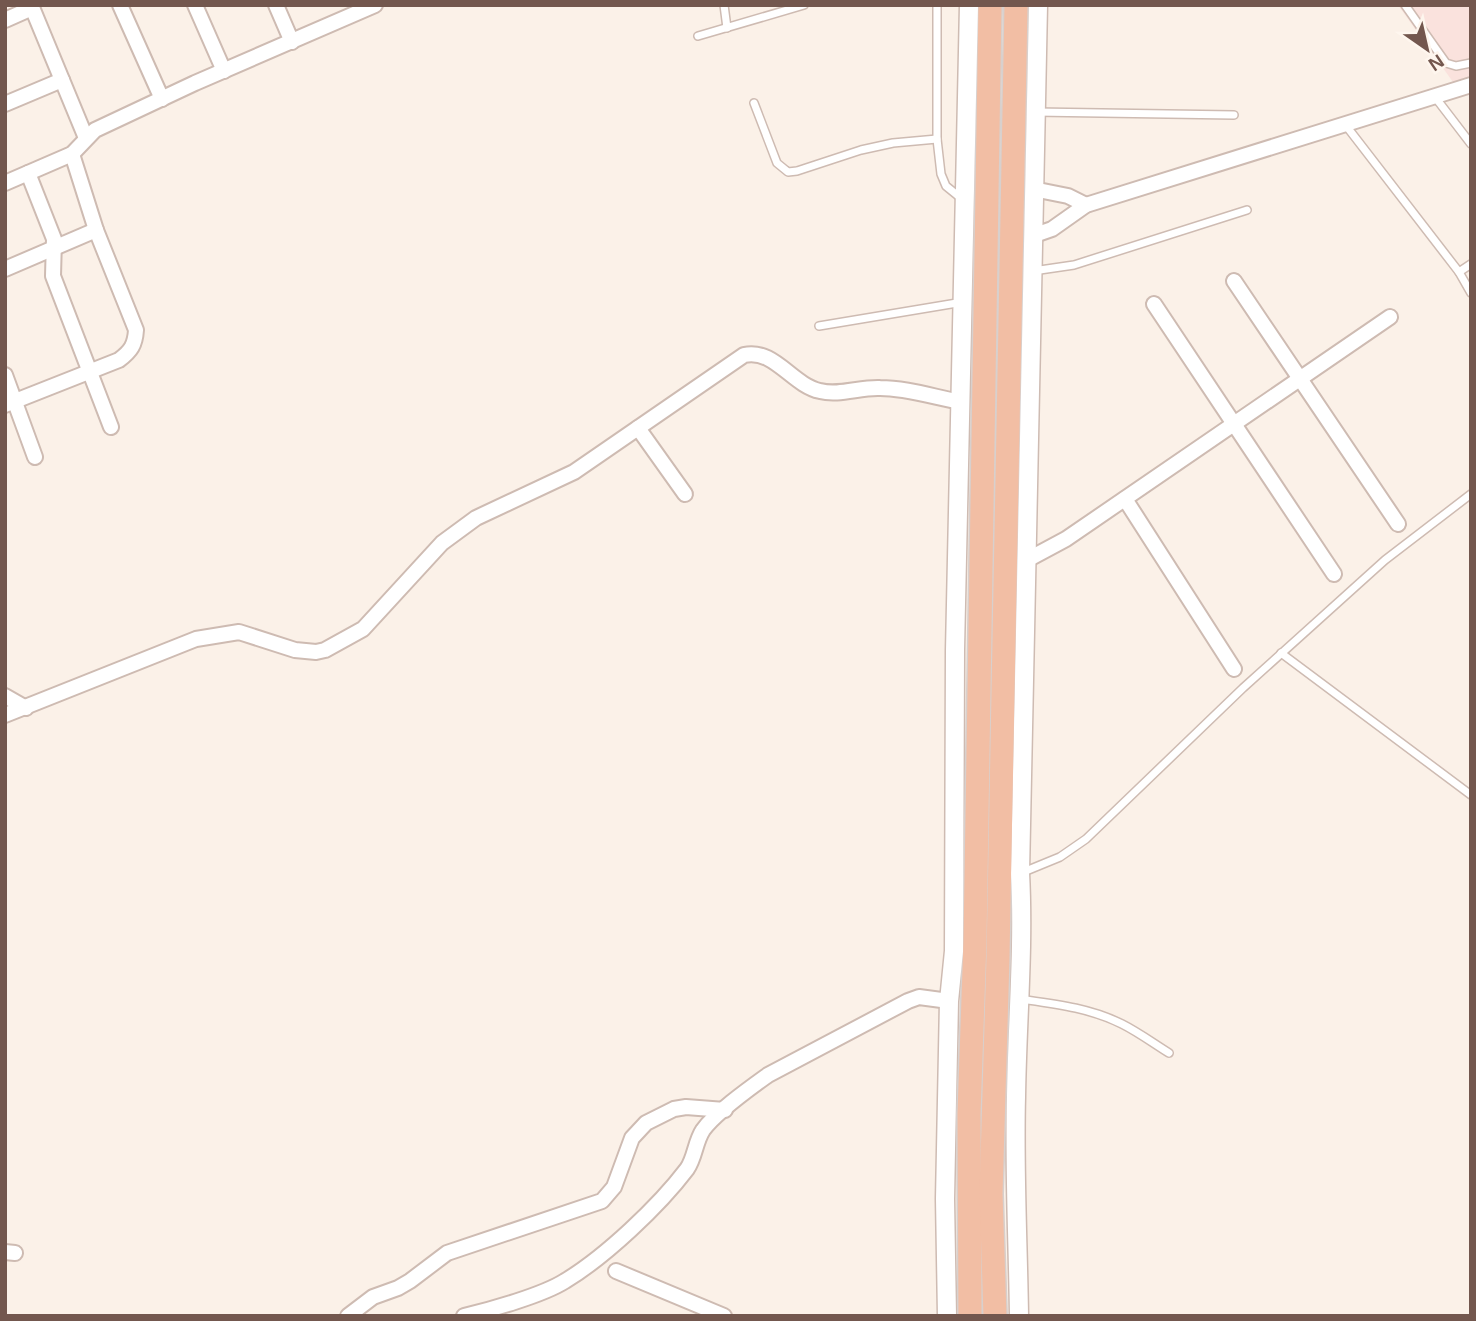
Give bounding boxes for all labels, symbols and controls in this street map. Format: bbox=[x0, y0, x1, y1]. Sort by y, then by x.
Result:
north arrow bbox=[1392, 14, 1462, 84]
text: N bbox=[1425, 50, 1448, 75]

